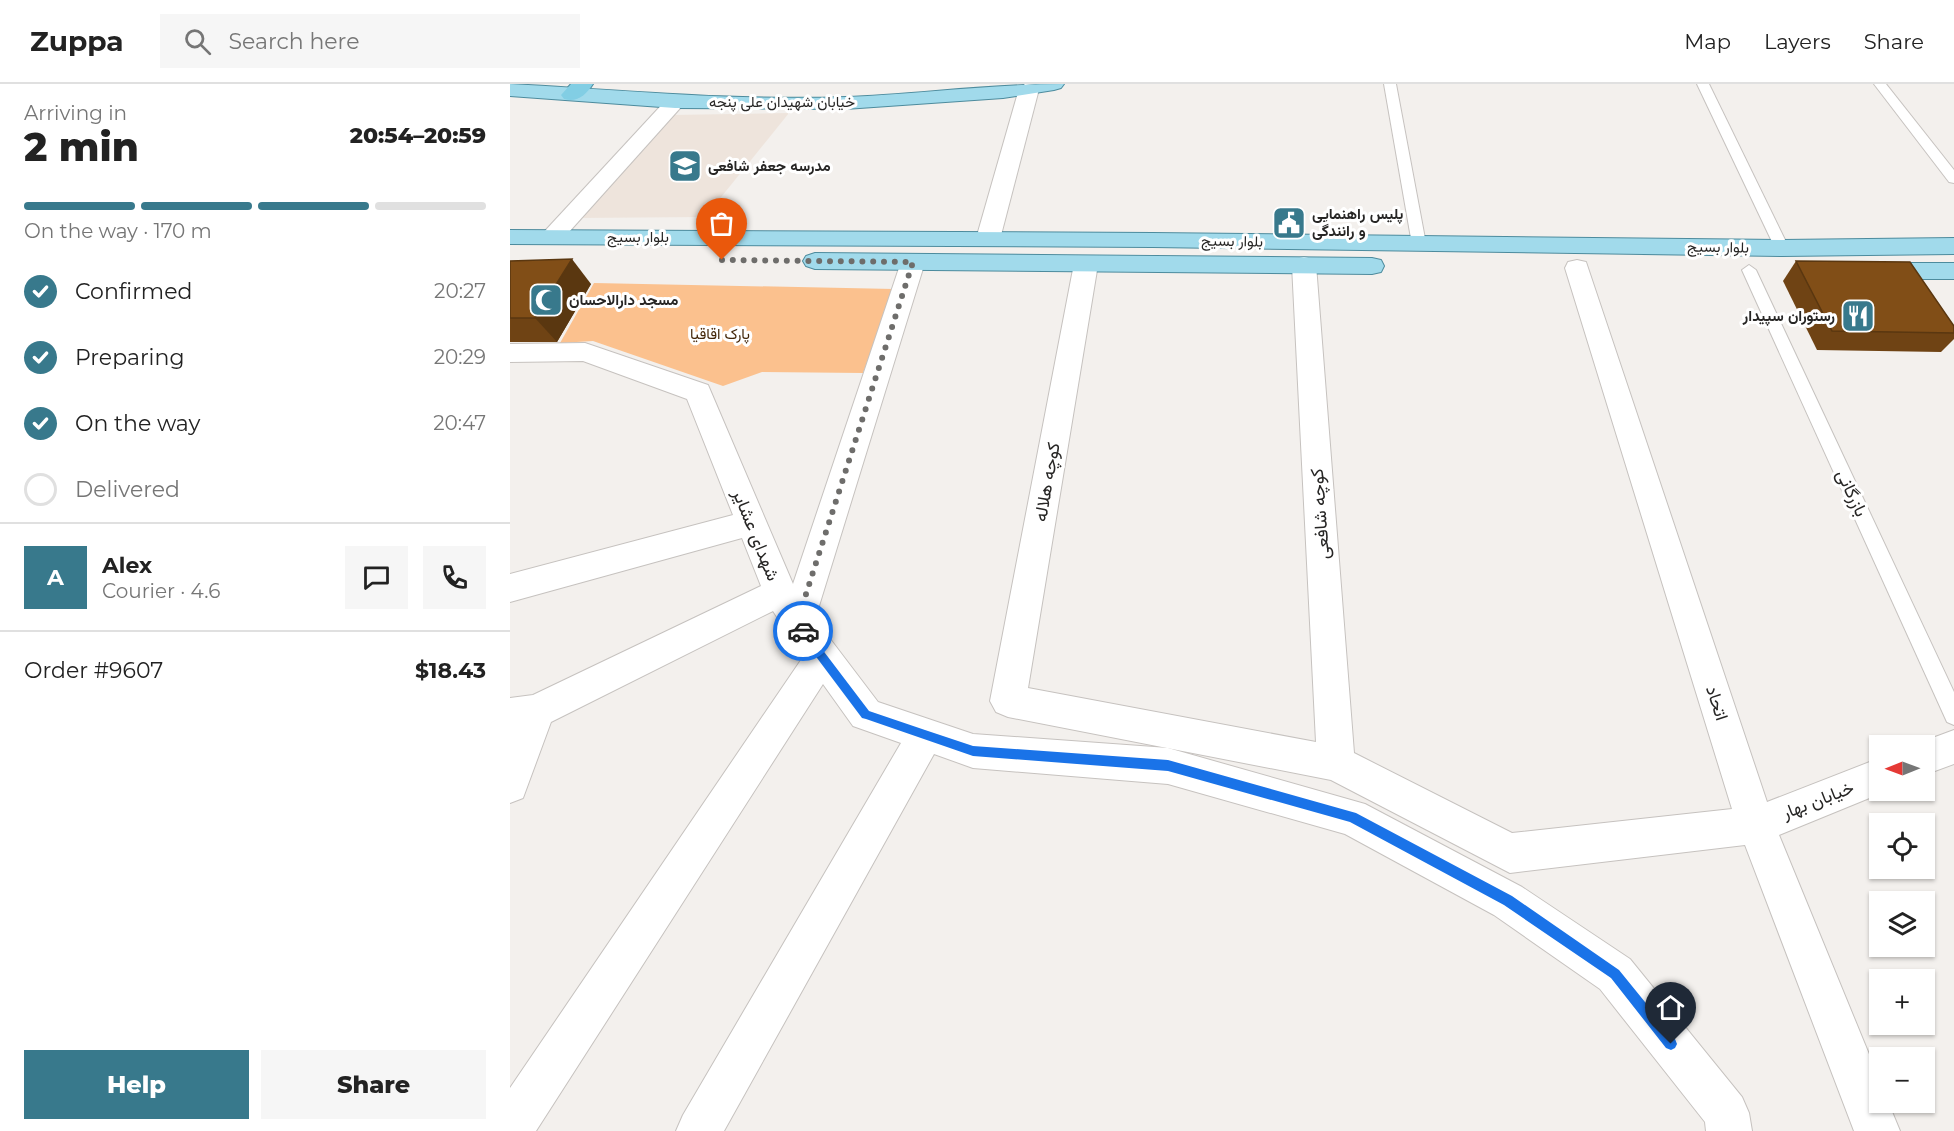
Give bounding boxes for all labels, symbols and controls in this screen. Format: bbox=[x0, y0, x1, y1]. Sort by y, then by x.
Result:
search box bbox=[160, 14, 580, 68]
text: Zuppa bbox=[30, 24, 124, 58]
icon: search bbox=[181, 25, 214, 58]
text: Search here bbox=[229, 28, 359, 55]
text: Map bbox=[1684, 29, 1731, 54]
text: Layers bbox=[1764, 29, 1831, 54]
text: Share bbox=[1864, 29, 1924, 54]
street label: خیابان شهیدان علی پنجه bbox=[709, 92, 855, 112]
text: Arriving in bbox=[24, 101, 127, 125]
text: 20:54–20:59 bbox=[350, 122, 486, 149]
text: 2 min bbox=[24, 123, 139, 171]
school or university icon: مدرسه جعفر شافعی bbox=[667, 148, 703, 184]
place label: مدرسه جعفر شافعی bbox=[708, 156, 831, 175]
pin bbox=[696, 198, 747, 260]
place label: پلیس راهنمایی و رانندگی bbox=[1312, 204, 1404, 240]
public building icon: پلیس راهنمایی و رانندگی bbox=[1271, 205, 1307, 241]
icon: bag bbox=[705, 207, 738, 240]
text: On the way · 170 m bbox=[24, 219, 212, 243]
street label: بلوار بسیج bbox=[607, 227, 669, 248]
street label: بلوار بسیج bbox=[1201, 230, 1263, 253]
street label: بلوار بسیج bbox=[1687, 236, 1749, 259]
icon: check bbox=[24, 275, 57, 308]
text: Confirmed bbox=[75, 278, 192, 305]
text: 20:27 bbox=[434, 279, 486, 303]
mosque icon: مسجد دارالاحسان bbox=[528, 282, 564, 318]
place label: مسجد دارالاحسان bbox=[569, 290, 678, 309]
restaurant icon: رستوران سپیدار bbox=[1840, 298, 1876, 334]
place label: رستوران سپیدار bbox=[1742, 306, 1835, 326]
park label: پارک اقاقیا bbox=[690, 324, 750, 344]
icon: check bbox=[24, 341, 57, 374]
text: Preparing bbox=[75, 344, 184, 371]
text: 20:29 bbox=[434, 345, 486, 369]
icon: check bbox=[24, 407, 57, 440]
text: On the way bbox=[75, 410, 200, 437]
text: 20:47 bbox=[433, 411, 486, 435]
street label: کوچه هلاله bbox=[1029, 441, 1066, 523]
street label: بازرگانی bbox=[1831, 466, 1873, 520]
street label: کوچه شافعی bbox=[1306, 468, 1335, 560]
text: Delivered bbox=[75, 476, 180, 503]
street label: شهدای عشایر bbox=[727, 485, 784, 584]
button: chat bbox=[345, 546, 408, 609]
button: phone bbox=[423, 546, 486, 609]
text: Alex bbox=[102, 552, 152, 579]
text: A bbox=[47, 564, 64, 591]
text: Courier · 4.6 bbox=[102, 579, 220, 603]
courier bbox=[773, 601, 833, 661]
icon: car bbox=[787, 615, 820, 648]
text: Order #9607 bbox=[24, 657, 163, 684]
text: $18.43 bbox=[415, 657, 486, 684]
street label: اتحاد bbox=[1701, 683, 1733, 723]
north arrow bbox=[1869, 735, 1935, 801]
map controls bbox=[1869, 735, 1935, 1113]
street label: خیابان بهار bbox=[1778, 776, 1857, 824]
button: locate bbox=[1869, 813, 1935, 879]
button: layers bbox=[1869, 891, 1935, 957]
button: + bbox=[1869, 969, 1935, 1035]
pin bbox=[1645, 982, 1696, 1044]
icon: home bbox=[1654, 991, 1687, 1024]
button: − bbox=[1869, 1047, 1935, 1113]
button: Help bbox=[24, 1050, 249, 1119]
button: Share bbox=[261, 1050, 486, 1119]

